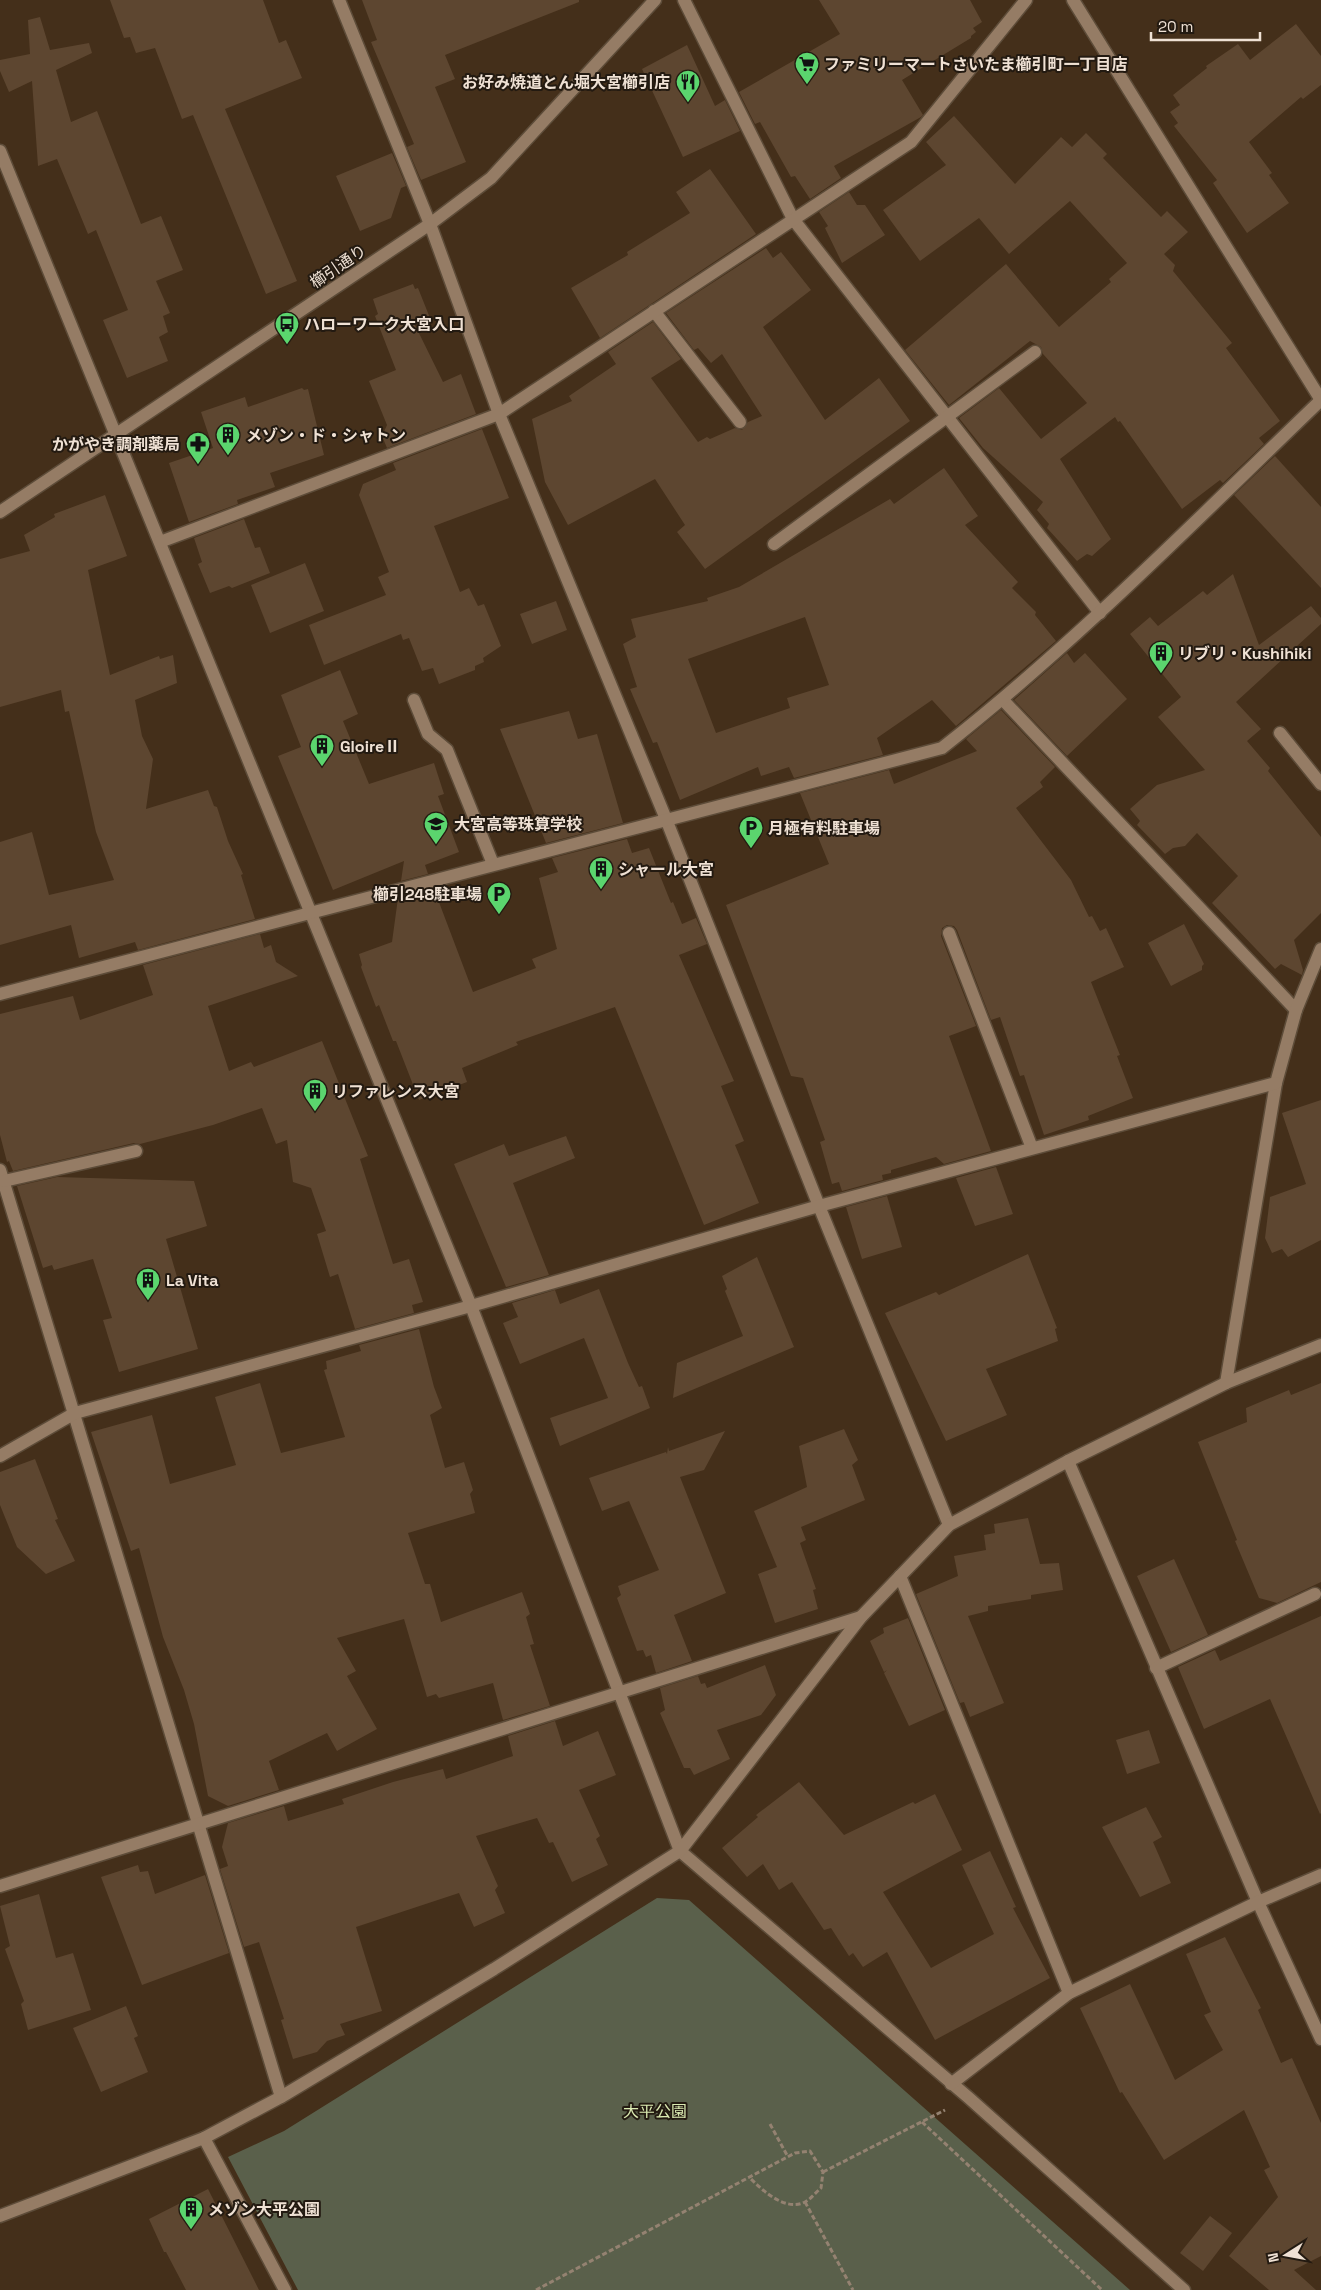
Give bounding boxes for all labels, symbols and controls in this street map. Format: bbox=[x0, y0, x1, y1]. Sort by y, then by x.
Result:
scale bar bbox=[1151, 10, 1260, 42]
text: 20 m bbox=[1158, 17, 1193, 36]
supermarket icon: ファミリーマートさいたま櫛引町一丁目店 bbox=[794, 51, 820, 85]
place label: ファミリーマートさいたま櫛引町一丁目店 bbox=[824, 54, 1128, 75]
restaurant icon: お好み焼道とん堀大宮櫛引店 bbox=[675, 69, 701, 103]
place label: お好み焼道とん堀大宮櫛引店 bbox=[462, 72, 670, 93]
street label: 櫛引通り bbox=[306, 240, 371, 293]
bus stop icon: ハローワーク大宮入口 bbox=[274, 311, 300, 345]
place label: ハローワーク大宮入口 bbox=[304, 314, 464, 335]
building icon: メゾン・ド・シャトン bbox=[215, 422, 241, 456]
place label: メゾン・ド・シャトン bbox=[246, 425, 406, 446]
pharmacy icon: かがやき調剤薬局 bbox=[185, 431, 211, 465]
place label: かがやき調剤薬局 bbox=[52, 434, 180, 455]
building icon: リブリ・Kushihiki bbox=[1148, 640, 1174, 674]
place label: リブリ・Kushihiki bbox=[1178, 643, 1312, 664]
building icon: GloireⅡ bbox=[309, 733, 335, 767]
place label: GloireⅡ bbox=[340, 736, 400, 757]
school or university icon: 大宮高等珠算学校 bbox=[423, 811, 449, 845]
place label: 大宮高等珠算学校 bbox=[454, 814, 582, 835]
parking icon: 月極有料駐車場 bbox=[738, 815, 764, 849]
place label: 月極有料駐車場 bbox=[768, 818, 880, 839]
building icon: シャール大宮 bbox=[588, 856, 614, 890]
place label: シャール大宮 bbox=[618, 859, 714, 880]
parking icon: 櫛引248駐車場 bbox=[486, 881, 512, 915]
place label: 櫛引248駐車場 bbox=[373, 884, 482, 905]
building icon: リファレンス大宮 bbox=[302, 1078, 328, 1112]
place label: リファレンス大宮 bbox=[332, 1081, 460, 1102]
building icon: La Vita bbox=[135, 1267, 161, 1301]
place label: La Vita bbox=[166, 1270, 218, 1291]
park label: 大平公園 bbox=[623, 2101, 687, 2122]
building icon: メゾン大平公園 bbox=[178, 2196, 204, 2230]
place label: メゾン大平公園 bbox=[208, 2199, 320, 2220]
north arrow bbox=[1261, 2230, 1311, 2280]
text: N bbox=[1264, 2251, 1283, 2264]

